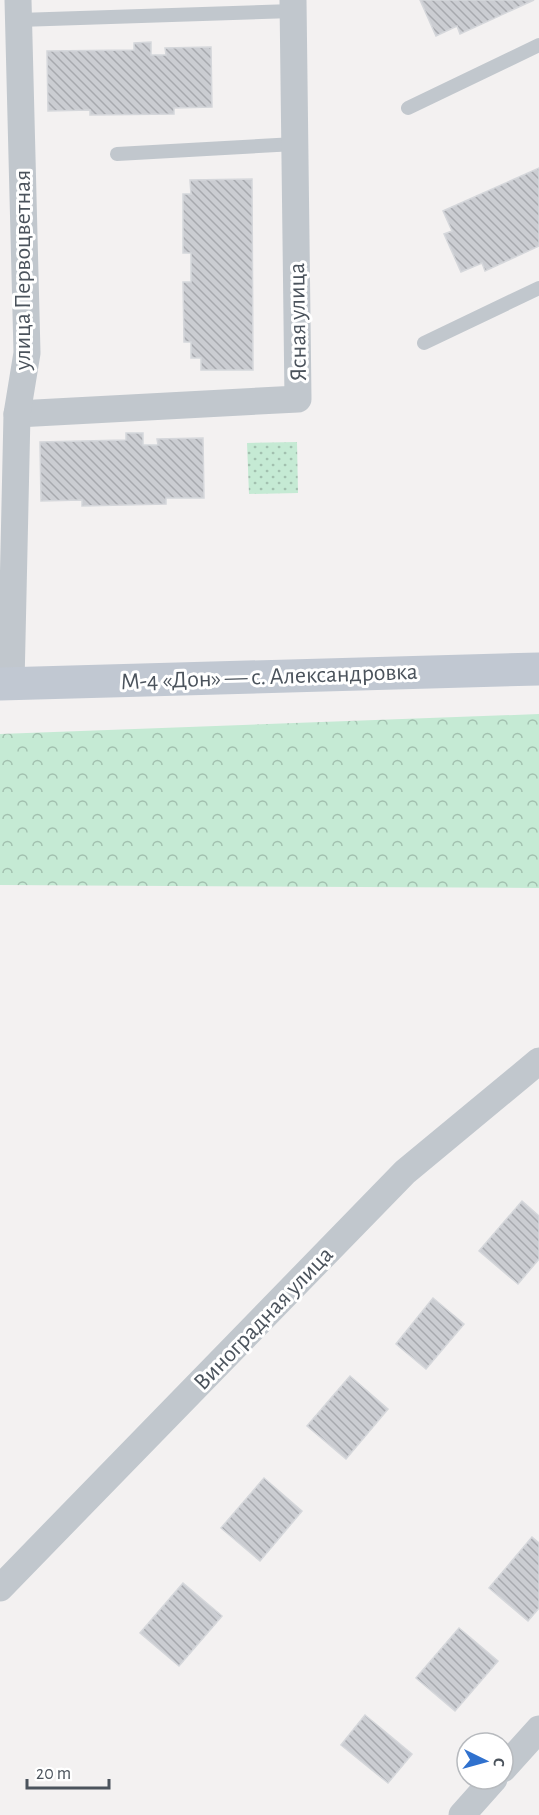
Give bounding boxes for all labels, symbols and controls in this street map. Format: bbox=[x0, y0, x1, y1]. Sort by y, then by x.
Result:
street label: улица Первоцветная bbox=[11, 170, 35, 371]
street label: Ясная улица bbox=[285, 262, 311, 381]
street label: М-4 «Дон» — с. Александровка bbox=[120, 660, 418, 694]
street label: Виноградная улица bbox=[189, 1242, 338, 1395]
north arrow bbox=[455, 1731, 515, 1791]
scale bar bbox=[27, 1752, 110, 1790]
text: С bbox=[491, 1757, 507, 1767]
text: 20 m bbox=[36, 1765, 71, 1783]

